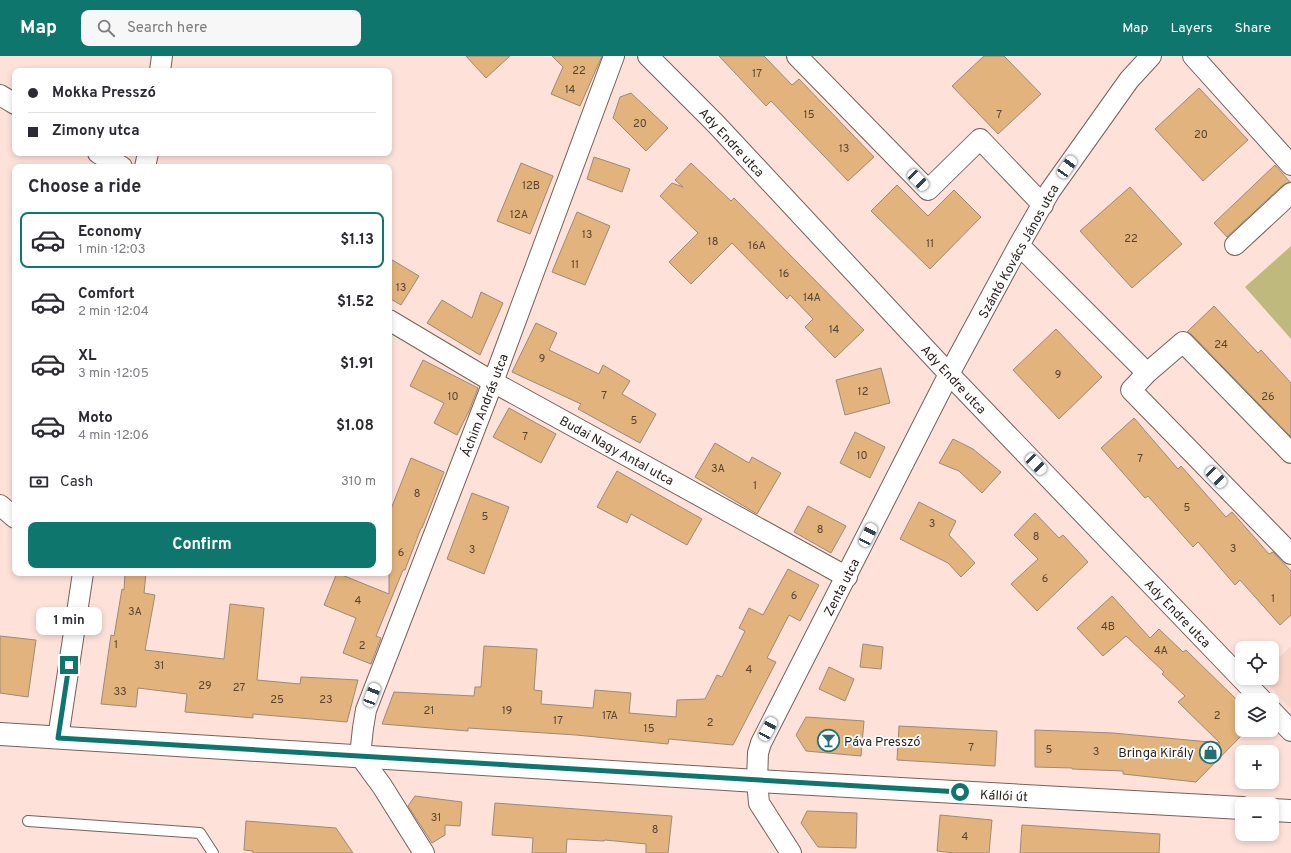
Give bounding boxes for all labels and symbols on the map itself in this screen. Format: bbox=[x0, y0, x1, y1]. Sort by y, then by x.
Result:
house number: 22 bbox=[572, 64, 586, 78]
house number: 17 bbox=[752, 67, 762, 81]
house number: 14 bbox=[565, 83, 576, 97]
street label: Ady Endre utca bbox=[694, 106, 767, 181]
house number: 15 bbox=[804, 108, 815, 122]
house number: 7 bbox=[996, 108, 1002, 122]
house number: 20 bbox=[633, 117, 647, 131]
house number: 20 bbox=[1194, 128, 1208, 142]
house number: 13 bbox=[839, 142, 849, 156]
car bbox=[1055, 154, 1079, 180]
car bbox=[905, 167, 931, 193]
house number: 12B bbox=[522, 179, 540, 193]
street label: Szántó Kovács János utca bbox=[976, 182, 1063, 322]
house number: 12A bbox=[510, 208, 528, 222]
house number: 13 bbox=[582, 228, 592, 242]
house number: 22 bbox=[1124, 232, 1138, 246]
house number: 18 bbox=[708, 235, 718, 249]
house number: 11 bbox=[926, 237, 934, 251]
house number: 16A bbox=[748, 239, 766, 253]
house number: 11 bbox=[571, 258, 579, 272]
house number: 16 bbox=[779, 267, 789, 281]
house number: 13 bbox=[396, 281, 406, 295]
house number: 14A bbox=[803, 291, 821, 305]
house number: 14 bbox=[829, 323, 840, 337]
house number: 24 bbox=[1214, 338, 1228, 352]
street label: Ady Endre utca bbox=[916, 343, 989, 418]
street label: Áchim András utca bbox=[457, 351, 513, 460]
house number: 9 bbox=[539, 352, 545, 366]
house number: 9 bbox=[1055, 368, 1061, 382]
house number: 12 bbox=[858, 385, 868, 399]
house number: 7 bbox=[601, 389, 607, 403]
house number: 10 bbox=[447, 390, 459, 404]
house number: 26 bbox=[1261, 390, 1275, 404]
street label: Budai Nagy Antal utca bbox=[556, 414, 676, 490]
house number: 5 bbox=[631, 414, 638, 428]
house number: 7 bbox=[522, 430, 528, 444]
house number: 10 bbox=[856, 449, 868, 463]
car bbox=[1023, 451, 1049, 477]
house number: 7 bbox=[1137, 452, 1143, 466]
house number: 3A bbox=[711, 462, 725, 476]
car bbox=[1203, 464, 1229, 490]
house number: 1 bbox=[753, 479, 757, 493]
house number: 8 bbox=[414, 487, 420, 501]
house number: 5 bbox=[1184, 501, 1191, 515]
house number: 5 bbox=[482, 510, 489, 524]
house number: 3 bbox=[929, 517, 935, 531]
car bbox=[857, 522, 879, 548]
house number: 8 bbox=[817, 523, 823, 537]
house number: 8 bbox=[1033, 530, 1039, 544]
house number: 3 bbox=[1230, 542, 1236, 556]
house number: 3 bbox=[469, 543, 475, 557]
house number: 6 bbox=[398, 546, 404, 560]
street label: Zenta utca bbox=[821, 556, 864, 619]
house number: 6 bbox=[1042, 572, 1048, 586]
street label: Ady Endre utca bbox=[1140, 577, 1213, 652]
house number: 6 bbox=[791, 589, 797, 603]
house number: 1 bbox=[1271, 592, 1275, 606]
house number: 4 bbox=[355, 594, 362, 608]
house number: 3A bbox=[128, 605, 142, 619]
callout: 1 min bbox=[36, 607, 102, 635]
house number: 4B bbox=[1101, 620, 1115, 634]
house number: 1 bbox=[114, 638, 118, 652]
house number: 2 bbox=[359, 639, 365, 653]
house number: 4A bbox=[1154, 644, 1168, 658]
route end bbox=[60, 656, 78, 674]
house number: 31 bbox=[154, 659, 164, 673]
house number: 4 bbox=[746, 663, 753, 677]
house number: 29 bbox=[198, 679, 212, 693]
house number: 27 bbox=[233, 681, 245, 695]
car bbox=[362, 682, 382, 708]
house number: 33 bbox=[113, 685, 127, 699]
house number: 25 bbox=[270, 693, 284, 707]
house number: 23 bbox=[319, 693, 333, 707]
house number: 21 bbox=[424, 704, 434, 718]
house number: 19 bbox=[502, 704, 512, 718]
house number: 17A bbox=[602, 709, 618, 723]
house number: 2 bbox=[1214, 709, 1220, 723]
house number: 17 bbox=[553, 714, 563, 728]
house number: 2 bbox=[707, 716, 713, 730]
car bbox=[757, 716, 779, 742]
house number: 15 bbox=[644, 722, 655, 736]
bar icon: Páva Presszó bbox=[815, 728, 841, 754]
place label: Páva Presszó bbox=[844, 735, 921, 751]
shop icon: Bringa Király bbox=[1197, 739, 1223, 765]
house number: 7 bbox=[968, 741, 974, 755]
house number: 5 bbox=[1046, 743, 1053, 757]
house number: 3 bbox=[1093, 745, 1099, 759]
place label: Bringa Király bbox=[1118, 746, 1194, 762]
route start bbox=[951, 783, 969, 801]
street label: Kállói út bbox=[979, 788, 1028, 806]
house number: 31 bbox=[431, 811, 441, 825]
house number: 8 bbox=[652, 823, 658, 837]
house number: 4 bbox=[962, 830, 969, 844]

